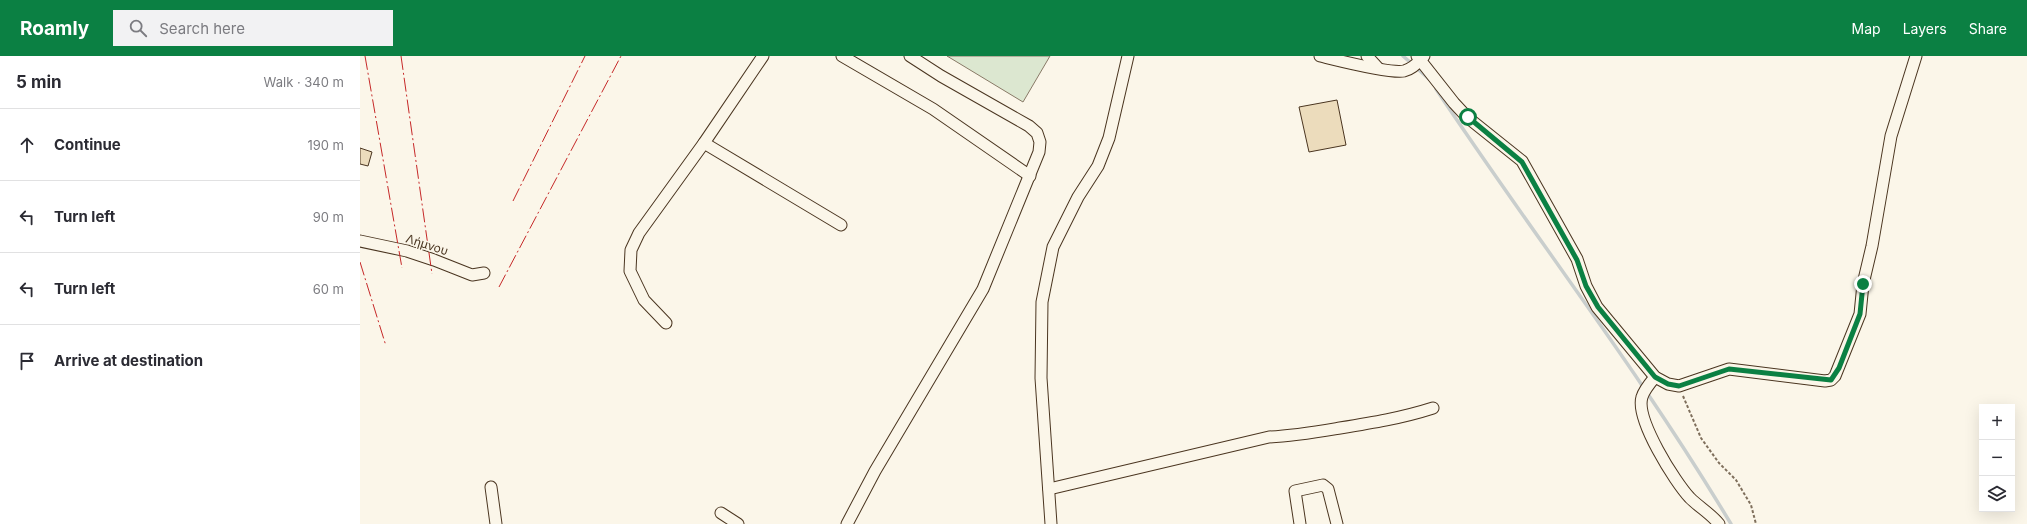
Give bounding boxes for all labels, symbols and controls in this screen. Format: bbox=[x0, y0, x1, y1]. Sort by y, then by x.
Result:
search box bbox=[113, 10, 393, 46]
text: Roamly bbox=[20, 17, 89, 40]
icon: search bbox=[127, 17, 149, 39]
text: Search here bbox=[159, 19, 245, 38]
text: Map bbox=[1852, 20, 1881, 37]
text: Layers bbox=[1903, 20, 1947, 37]
text: Share bbox=[1969, 20, 2007, 37]
text: 5 min bbox=[16, 72, 62, 92]
text: Walk · 340 m bbox=[264, 74, 344, 90]
route start bbox=[1459, 108, 1477, 126]
icon: ahead bbox=[16, 134, 38, 156]
text: Continue bbox=[54, 135, 121, 154]
text: 190 m bbox=[307, 137, 344, 153]
icon: left bbox=[16, 206, 38, 228]
text: Turn left bbox=[54, 207, 115, 226]
text: 90 m bbox=[313, 209, 344, 225]
street label: Λήμνου bbox=[404, 231, 450, 258]
route end bbox=[1854, 275, 1872, 293]
icon: left bbox=[16, 278, 38, 300]
text: Turn left bbox=[54, 279, 115, 298]
text: 60 m bbox=[313, 281, 344, 297]
icon: arrive bbox=[16, 350, 38, 372]
text: Arrive at destination bbox=[54, 351, 203, 370]
map controls bbox=[1979, 404, 2015, 512]
button: + bbox=[1979, 404, 2015, 440]
button: − bbox=[1979, 440, 2015, 476]
button: layers bbox=[1979, 476, 2015, 512]

